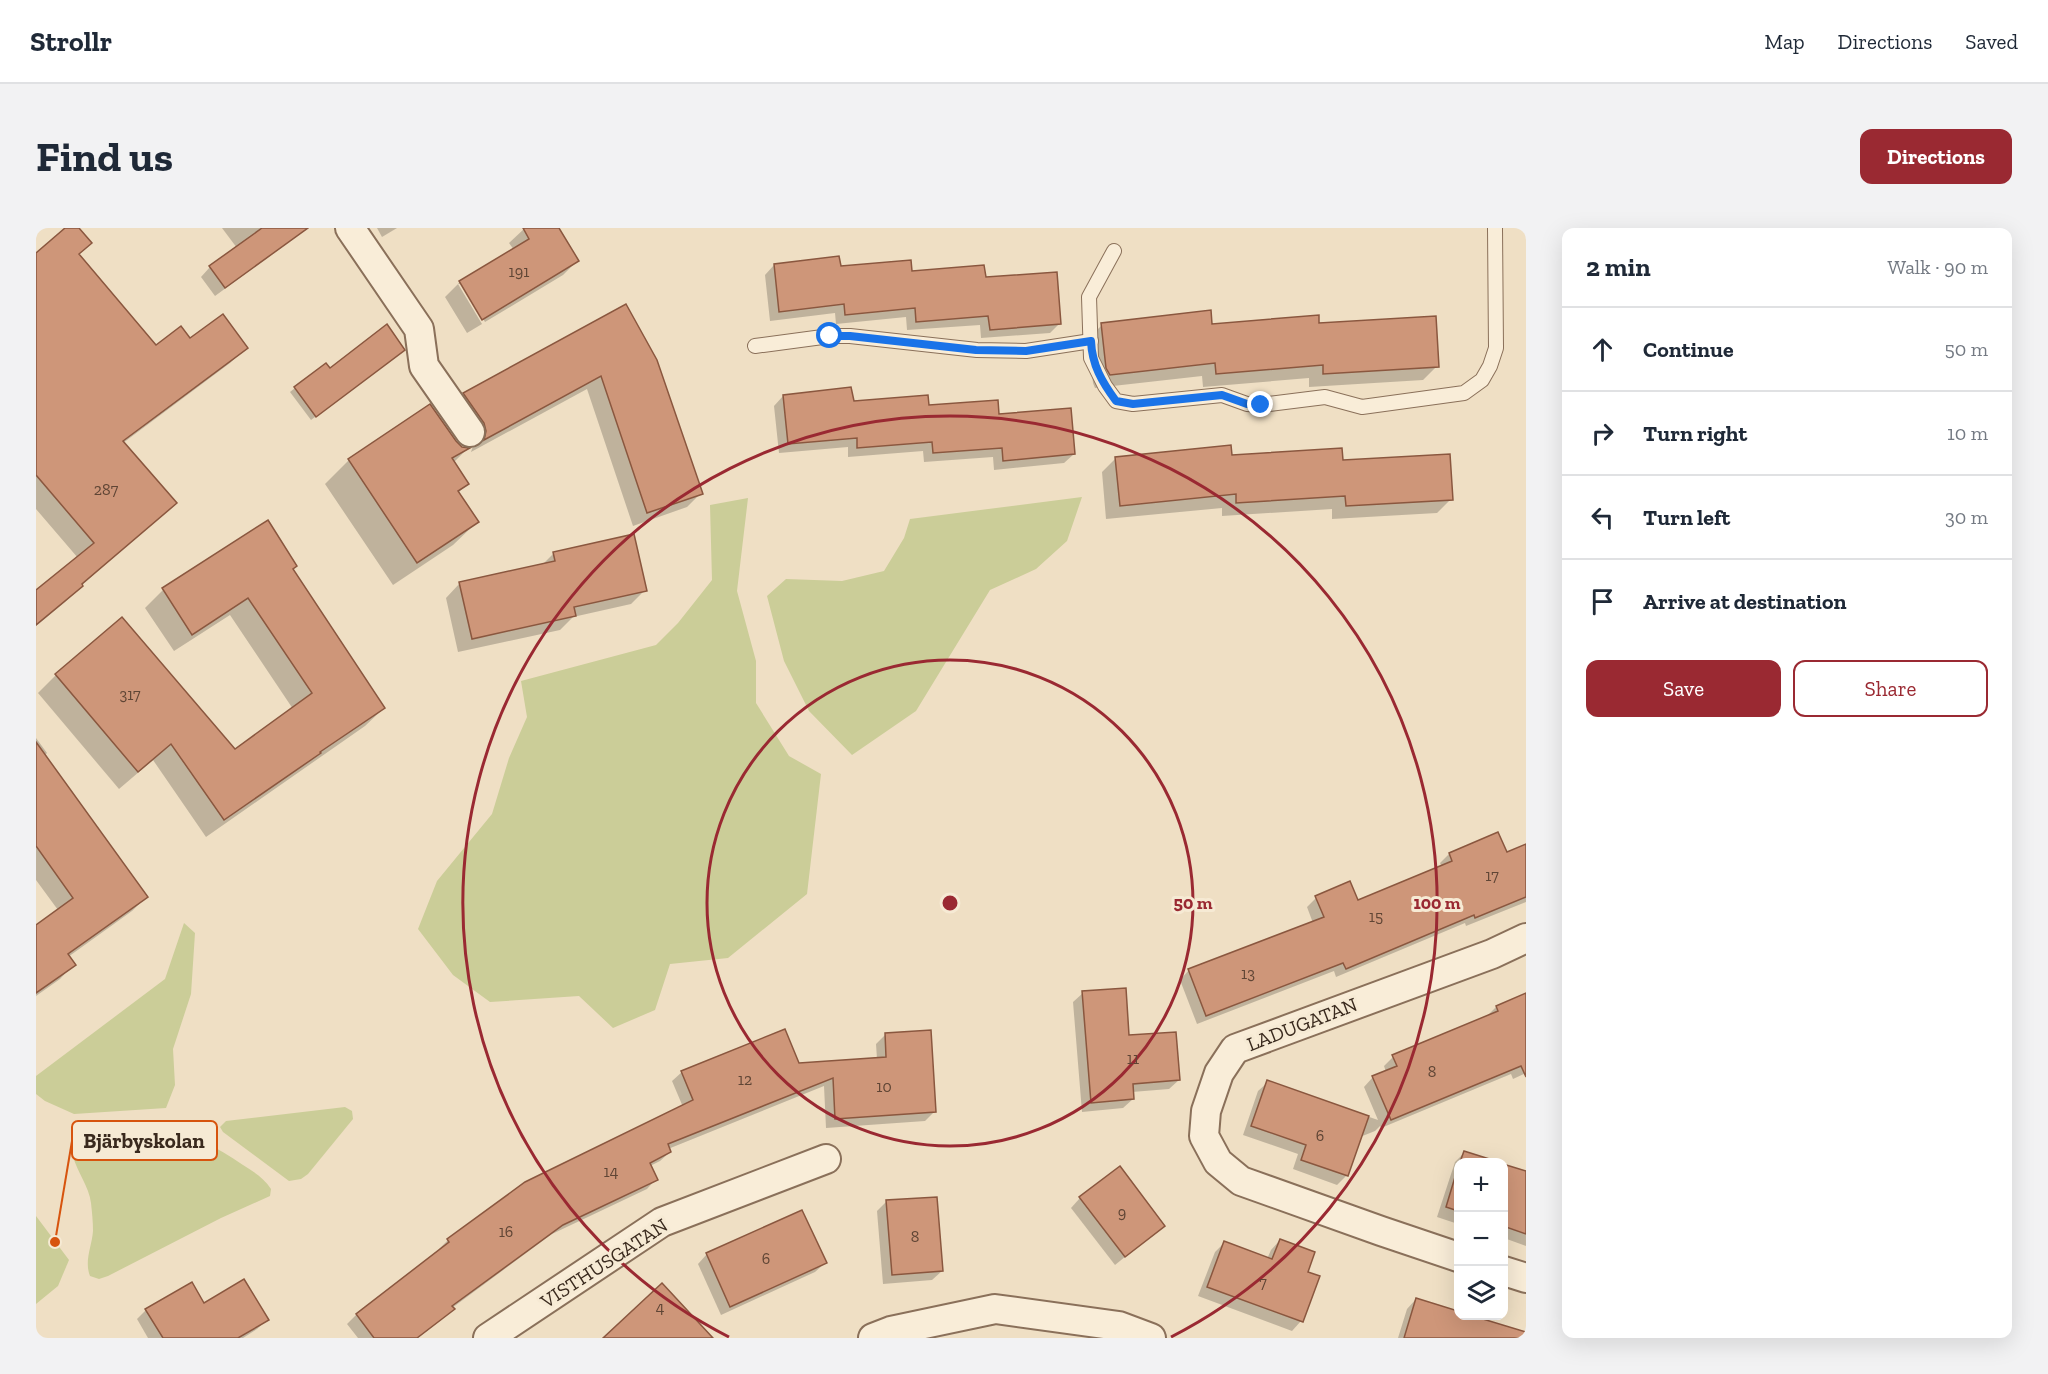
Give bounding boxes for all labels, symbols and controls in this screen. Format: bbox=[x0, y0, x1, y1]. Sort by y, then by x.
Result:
text: Strollr bbox=[30, 25, 112, 58]
text: Map bbox=[1765, 29, 1805, 54]
text: Directions bbox=[1838, 29, 1932, 54]
text: Saved bbox=[1965, 29, 2018, 54]
button: Directions bbox=[1860, 129, 2012, 184]
text: Find us bbox=[36, 131, 173, 182]
text: 2 min bbox=[1586, 251, 1651, 283]
text: Walk · 90 m bbox=[1887, 255, 1988, 279]
house number: 191 bbox=[509, 262, 529, 281]
route start bbox=[816, 322, 842, 348]
icon: ahead bbox=[1586, 333, 1619, 366]
text: Continue bbox=[1643, 336, 1734, 363]
text: 50 m bbox=[1944, 337, 1988, 361]
route end bbox=[1247, 391, 1273, 417]
icon: right bbox=[1586, 417, 1619, 450]
text: Turn right bbox=[1643, 420, 1747, 447]
text: 10 m bbox=[1947, 421, 1988, 445]
house number: 287 bbox=[94, 480, 119, 499]
icon: left bbox=[1586, 501, 1619, 534]
text: Turn left bbox=[1643, 504, 1730, 531]
text: 30 m bbox=[1945, 505, 1988, 529]
icon: arrive bbox=[1586, 585, 1619, 618]
text: Arrive at destination bbox=[1643, 588, 1846, 615]
button: Save bbox=[1586, 660, 1781, 717]
button: Share bbox=[1793, 660, 1988, 717]
house number: 317 bbox=[119, 685, 141, 704]
house number: 17 bbox=[1485, 866, 1499, 885]
text: 50 m bbox=[1174, 892, 1213, 914]
text: 100 m bbox=[1413, 892, 1461, 914]
centre of rings bbox=[940, 893, 960, 913]
house number: 15 bbox=[1369, 907, 1383, 926]
house number: 13 bbox=[1241, 964, 1255, 983]
street label: LADUGATAN bbox=[1243, 992, 1361, 1056]
house number: 11 bbox=[1127, 1049, 1139, 1068]
house number: 8 bbox=[1428, 1062, 1436, 1081]
house number: 12 bbox=[738, 1070, 752, 1089]
house number: 10 bbox=[876, 1077, 892, 1096]
callout: Bjärbyskolan bbox=[72, 1121, 217, 1160]
house number: 6 bbox=[1316, 1126, 1324, 1145]
text: Bjärbyskolan bbox=[83, 1128, 205, 1153]
map controls bbox=[1454, 1158, 1508, 1320]
button: + bbox=[1454, 1158, 1508, 1212]
house number: 14 bbox=[604, 1162, 619, 1181]
house number: 9 bbox=[1118, 1203, 1126, 1222]
button: − bbox=[1454, 1212, 1508, 1266]
street label: VISTHUSGATAN bbox=[535, 1213, 672, 1314]
house number: 16 bbox=[499, 1222, 513, 1241]
house number: 8 bbox=[911, 1227, 919, 1246]
house number: 6 bbox=[762, 1249, 770, 1268]
button: layers bbox=[1454, 1266, 1508, 1320]
house number: 7 bbox=[1259, 1273, 1267, 1292]
house number: 4 bbox=[656, 1298, 665, 1317]

